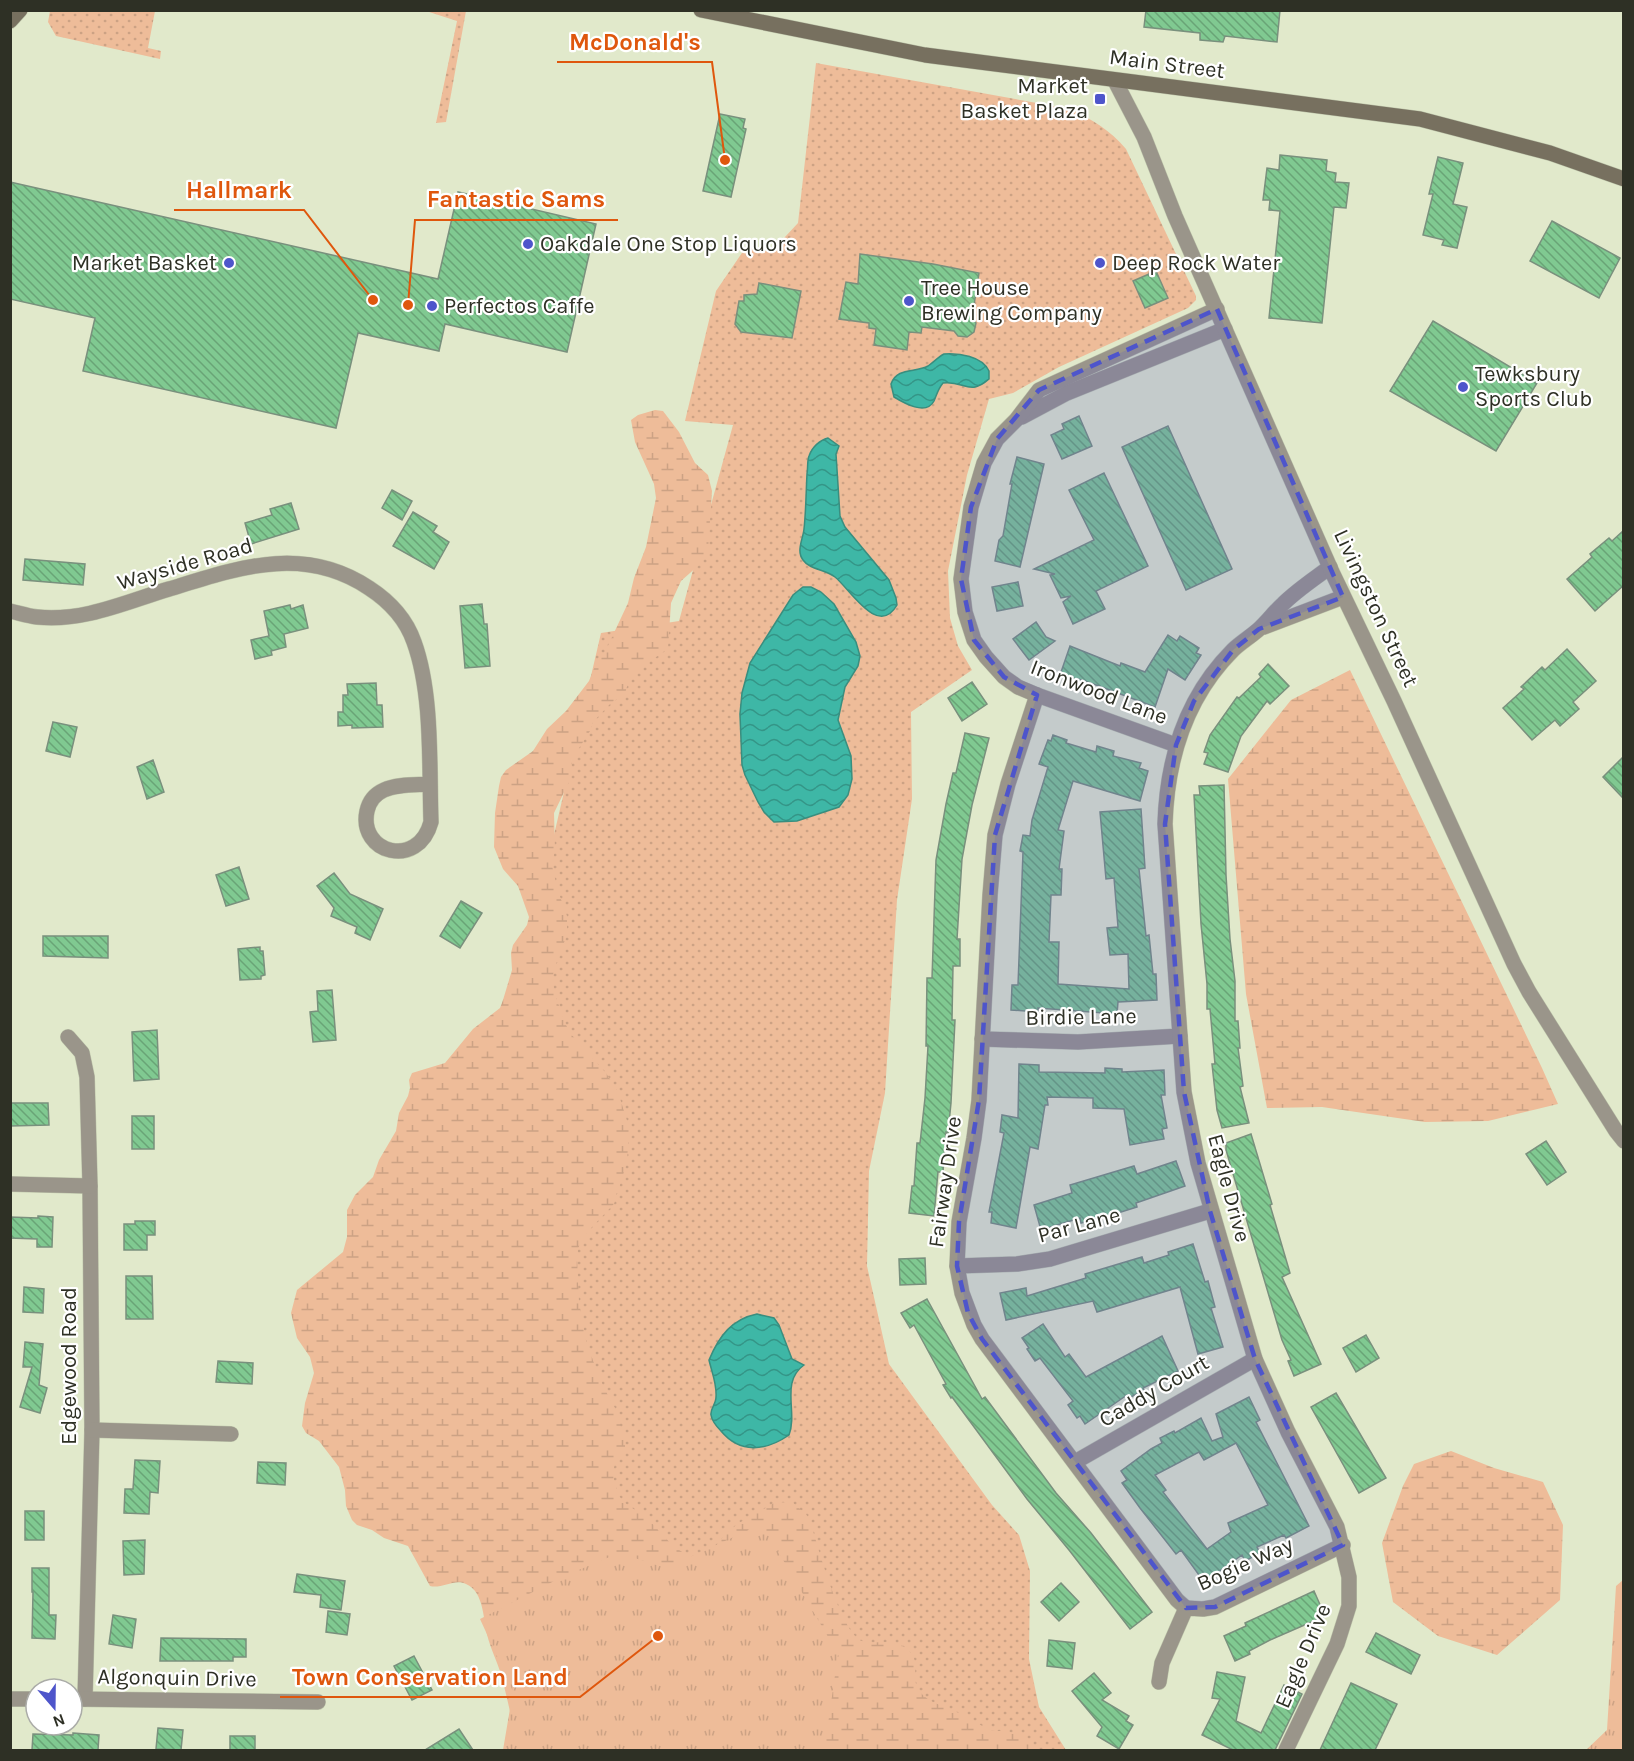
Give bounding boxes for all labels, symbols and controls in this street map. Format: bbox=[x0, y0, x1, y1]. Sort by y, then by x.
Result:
callout: McDonald's bbox=[557, 20, 712, 62]
text: McDonald's bbox=[569, 28, 701, 56]
street label: Main Street bbox=[1108, 44, 1226, 84]
place label: Market Basket Plaza bbox=[960, 73, 1088, 124]
marker: Market Basket Plaza bbox=[1093, 92, 1107, 106]
callout: Hallmark bbox=[174, 168, 304, 210]
text: Hallmark bbox=[186, 176, 292, 204]
callout: Fantastic Sams bbox=[415, 178, 618, 220]
text: Fantastic Sams bbox=[427, 185, 605, 213]
place label: Oakdale One Stop Liquors bbox=[540, 231, 797, 257]
marker: Oakdale One Stop Liquors bbox=[521, 237, 535, 251]
place label: Market Basket bbox=[72, 250, 217, 276]
place label: Deep Rock Water bbox=[1112, 250, 1280, 276]
marker: Market Basket bbox=[222, 256, 236, 270]
marker: Deep Rock Water bbox=[1093, 256, 1107, 270]
place label: Tree House Brewing Company bbox=[921, 275, 1102, 326]
place label: Perfectos Caffe bbox=[444, 293, 595, 319]
marker: Tree House Brewing Company bbox=[902, 294, 916, 308]
marker: Perfectos Caffe bbox=[425, 299, 439, 313]
place label: Tewksbury Sports Club bbox=[1475, 361, 1592, 412]
marker: Tewksbury Sports Club bbox=[1456, 380, 1470, 394]
street label: Livingston Street bbox=[1328, 525, 1424, 691]
street label: Wayside Road bbox=[114, 532, 256, 596]
street label: Ironwood Lane bbox=[1027, 654, 1171, 730]
street label: Birdie Lane bbox=[1025, 1003, 1137, 1031]
street label: Fairway Drive bbox=[923, 1115, 967, 1249]
street label: Eagle Drive bbox=[1202, 1131, 1256, 1245]
street label: Par Lane bbox=[1035, 1202, 1123, 1248]
street label: Edgewood Road bbox=[56, 1287, 82, 1445]
street label: Caddy Court bbox=[1095, 1349, 1213, 1433]
street label: Bogie Way bbox=[1193, 1531, 1297, 1597]
street label: Eagle Drive bbox=[1269, 1600, 1337, 1712]
callout: Town Conservation Land bbox=[280, 1655, 580, 1697]
text: Town Conservation Land bbox=[292, 1663, 568, 1691]
street label: Algonquin Drive bbox=[97, 1664, 257, 1692]
north arrow bbox=[24, 1677, 84, 1737]
text: N bbox=[50, 1710, 68, 1732]

